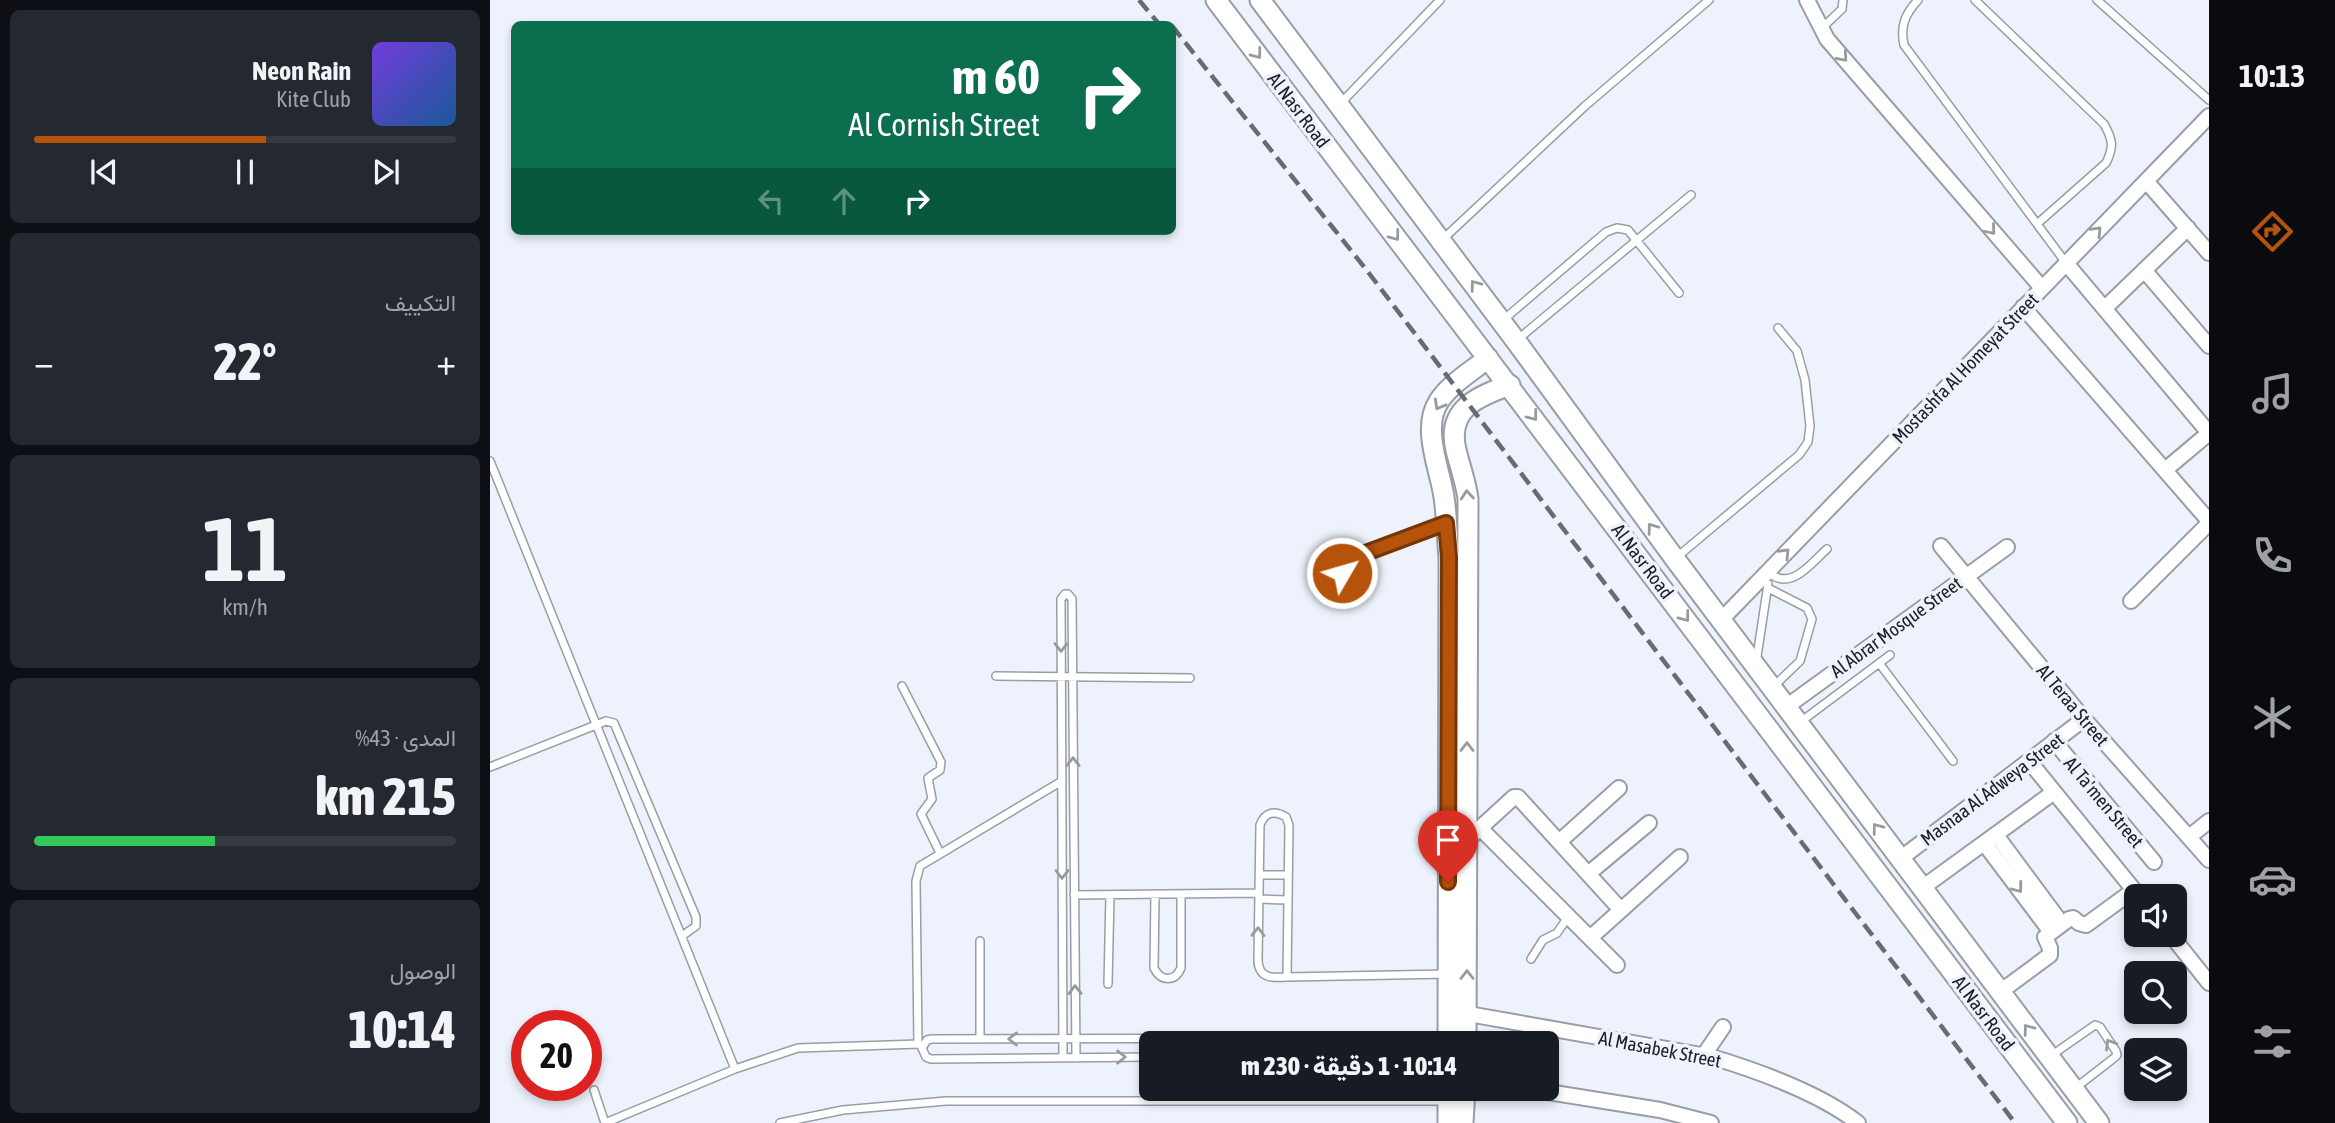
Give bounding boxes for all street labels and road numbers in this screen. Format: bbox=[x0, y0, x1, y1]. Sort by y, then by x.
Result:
street label: Al Nasr Road bbox=[1264, 68, 1334, 152]
street label: Mostashfa Al Homeyat Street bbox=[1887, 288, 2043, 448]
street label: Al Nasr Road bbox=[1608, 519, 1678, 603]
street label: Al Abrar Mosque Street bbox=[1826, 572, 1966, 682]
street label: Al Teraa Street bbox=[2032, 660, 2114, 750]
street label: Masnaa Al Adweya Street bbox=[1916, 728, 2068, 850]
street label: Al Ta'men Street bbox=[2060, 752, 2148, 852]
street label: Al Nasr Road bbox=[1949, 971, 2019, 1055]
street label: Al Masabek Street bbox=[1597, 1026, 1723, 1072]

